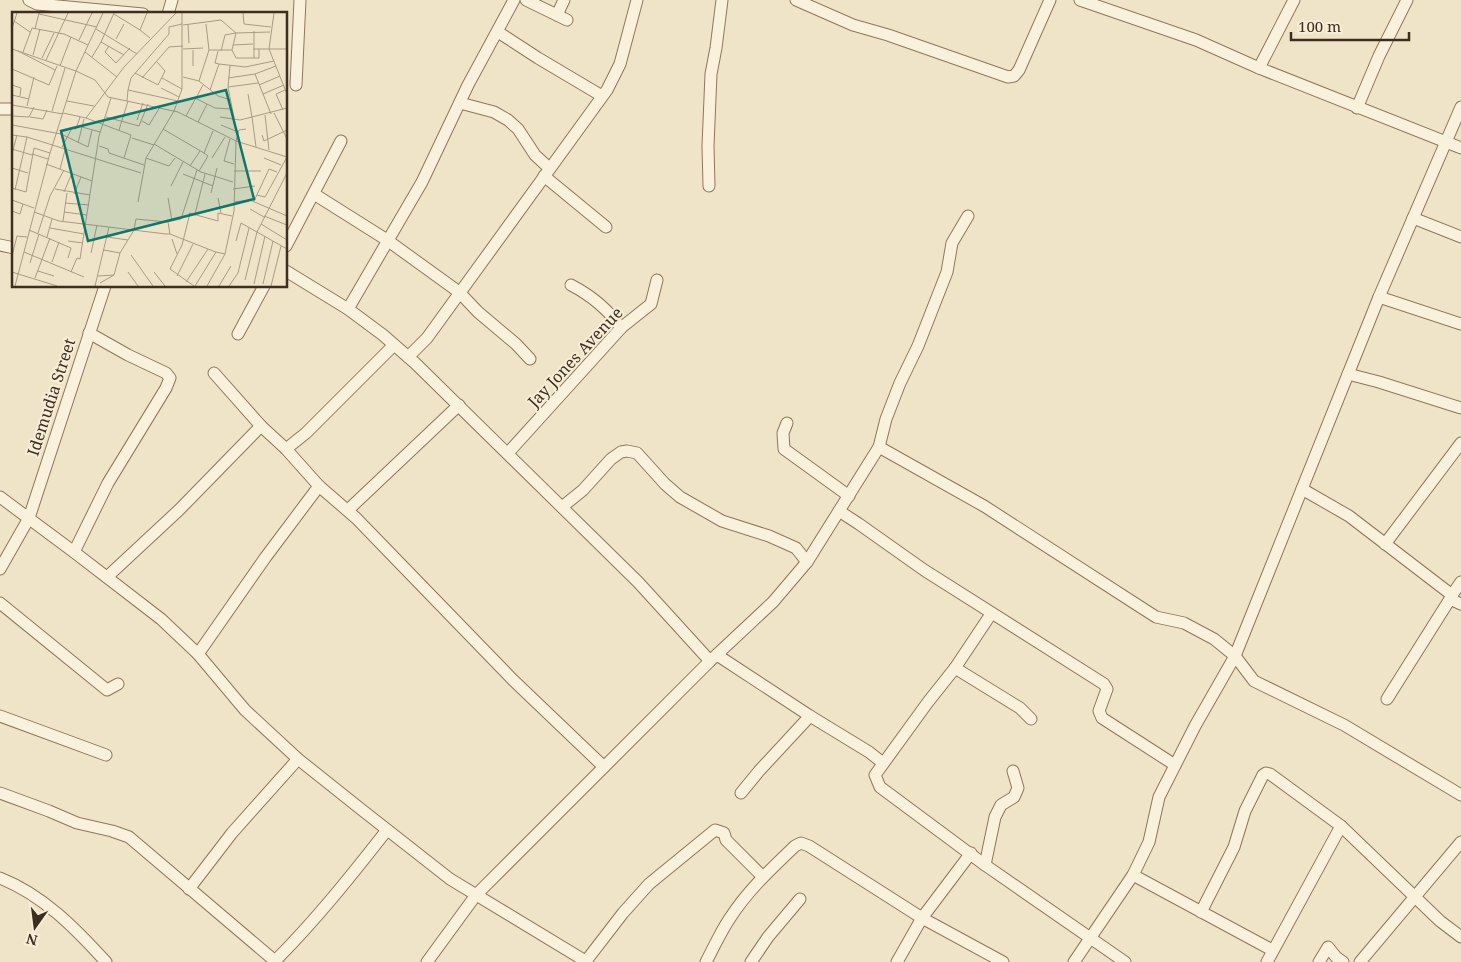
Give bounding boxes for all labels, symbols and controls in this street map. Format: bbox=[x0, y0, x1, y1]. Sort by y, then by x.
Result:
scale bar bbox=[1291, 10, 1408, 42]
inset map bbox=[12, 12, 288, 288]
text: 100 m bbox=[1298, 16, 1341, 36]
street label: Jay Jones Avenue bbox=[522, 302, 627, 413]
street label: Idemudia Street bbox=[22, 335, 80, 459]
north arrow bbox=[10, 902, 60, 952]
text: N bbox=[24, 930, 39, 951]

